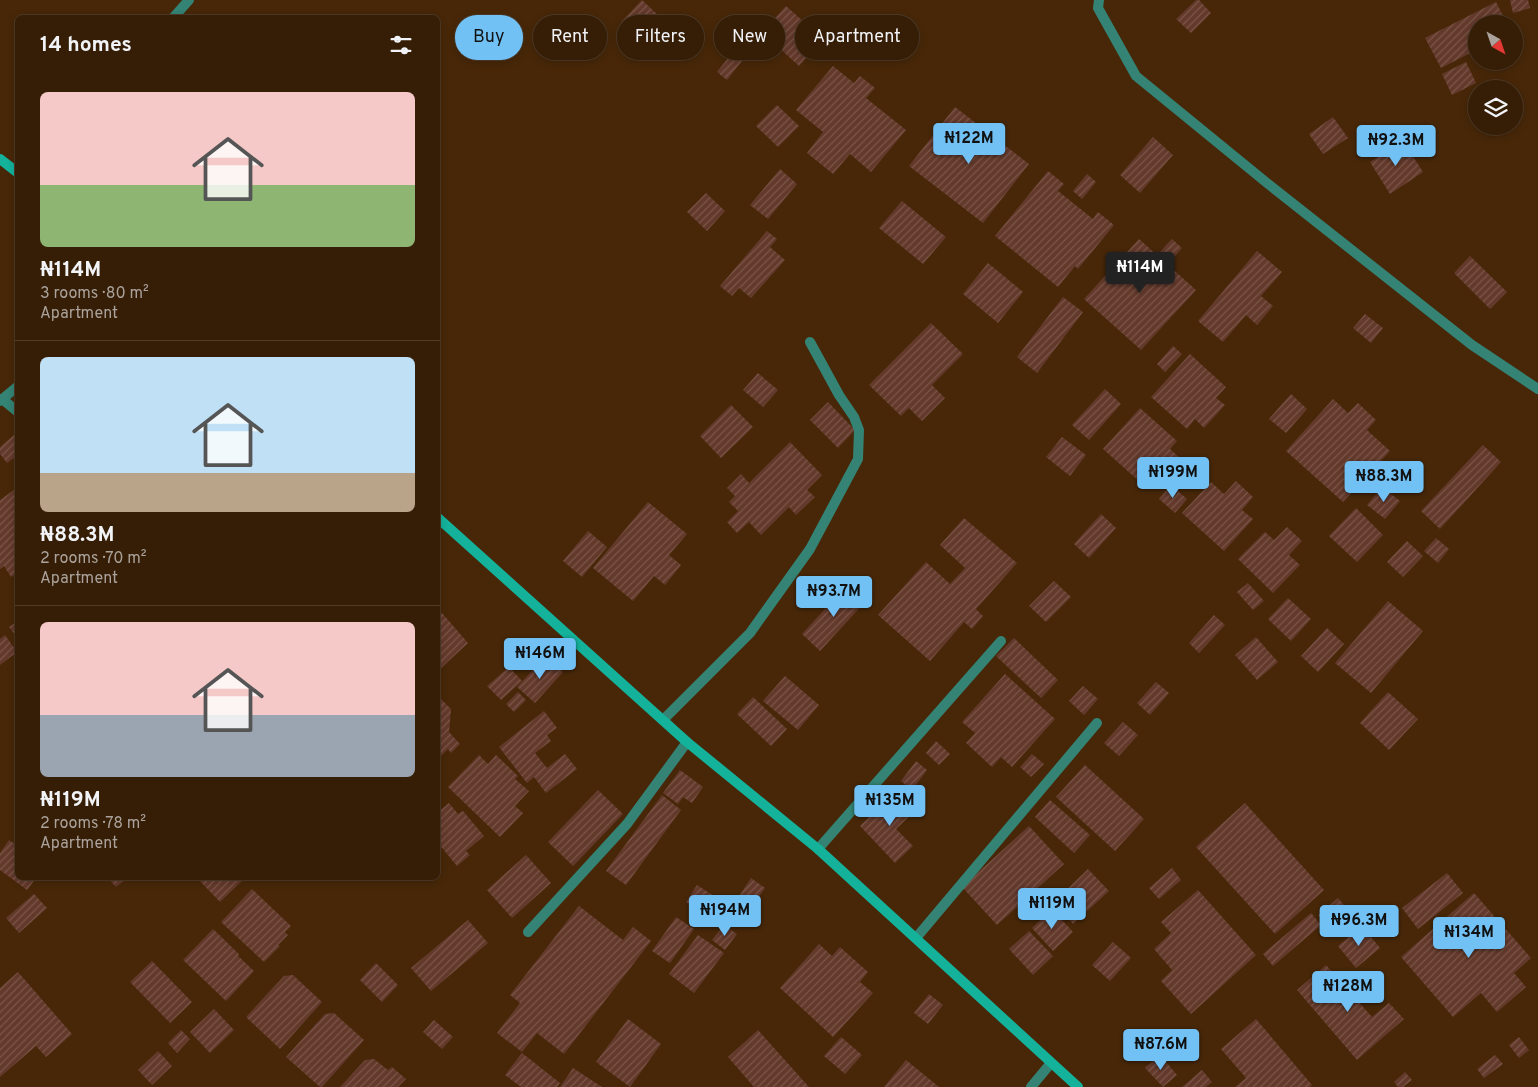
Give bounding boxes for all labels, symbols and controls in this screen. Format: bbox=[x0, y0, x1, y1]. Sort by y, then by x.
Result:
chip: Buy bbox=[455, 15, 523, 60]
chip: Rent bbox=[533, 15, 607, 60]
chip: Filters bbox=[617, 15, 704, 60]
chip: New bbox=[714, 15, 785, 60]
chip: Apartment bbox=[795, 15, 919, 60]
north arrow bbox=[1468, 15, 1522, 70]
map controls bbox=[1468, 15, 1523, 135]
icon: filters bbox=[387, 31, 415, 59]
text: 14 homes bbox=[40, 32, 132, 59]
button: layers bbox=[1468, 80, 1523, 135]
pin: ₦122M bbox=[934, 122, 1004, 165]
icon: home bbox=[183, 124, 273, 214]
pin: ₦92.3M bbox=[1355, 124, 1437, 167]
text: ₦122M bbox=[944, 129, 994, 149]
text: ₦92.3M bbox=[1368, 131, 1424, 151]
pin: ₦114M bbox=[1105, 252, 1175, 294]
text: ₦114M bbox=[40, 257, 101, 284]
text: ₦114M bbox=[1117, 258, 1163, 278]
text: 3 rooms · 80 m² bbox=[40, 284, 149, 304]
text: Apartment bbox=[40, 304, 118, 324]
icon: home bbox=[183, 390, 273, 480]
pin: ₦199M bbox=[1138, 456, 1208, 499]
pin: ₦88.3M bbox=[1343, 460, 1425, 503]
text: ₦199M bbox=[1148, 463, 1198, 483]
text: ₦88.3M bbox=[1356, 467, 1412, 487]
text: ₦88.3M bbox=[40, 522, 115, 549]
text: 2 rooms · 70 m² bbox=[40, 549, 147, 569]
text: Apartment bbox=[40, 569, 118, 589]
pin: ₦93.7M bbox=[793, 576, 875, 618]
text: ₦93.7M bbox=[807, 582, 861, 602]
pin: ₦146M bbox=[505, 638, 575, 680]
text: ₦146M bbox=[515, 644, 565, 664]
icon: home bbox=[183, 655, 273, 745]
pin: ₦135M bbox=[855, 784, 925, 827]
text: ₦119M bbox=[40, 787, 101, 814]
text: ₦135M bbox=[865, 791, 915, 811]
text: 2 rooms · 78 m² bbox=[40, 814, 146, 834]
text: Apartment bbox=[40, 834, 118, 854]
pin: ₦119M bbox=[1017, 888, 1087, 930]
pin: ₦194M bbox=[690, 894, 760, 937]
text: ₦119M bbox=[1029, 894, 1075, 914]
text: ₦194M bbox=[700, 901, 750, 921]
pin: ₦96.3M bbox=[1318, 904, 1400, 947]
text: ₦96.3M bbox=[1331, 911, 1387, 931]
pin: ₦134M bbox=[1434, 916, 1504, 959]
text: ₦134M bbox=[1444, 923, 1494, 943]
pin: ₦128M bbox=[1313, 970, 1383, 1013]
text: ₦128M bbox=[1323, 977, 1373, 997]
pin: ₦87.6M bbox=[1120, 1028, 1202, 1071]
text: ₦87.6M bbox=[1134, 1035, 1188, 1055]

